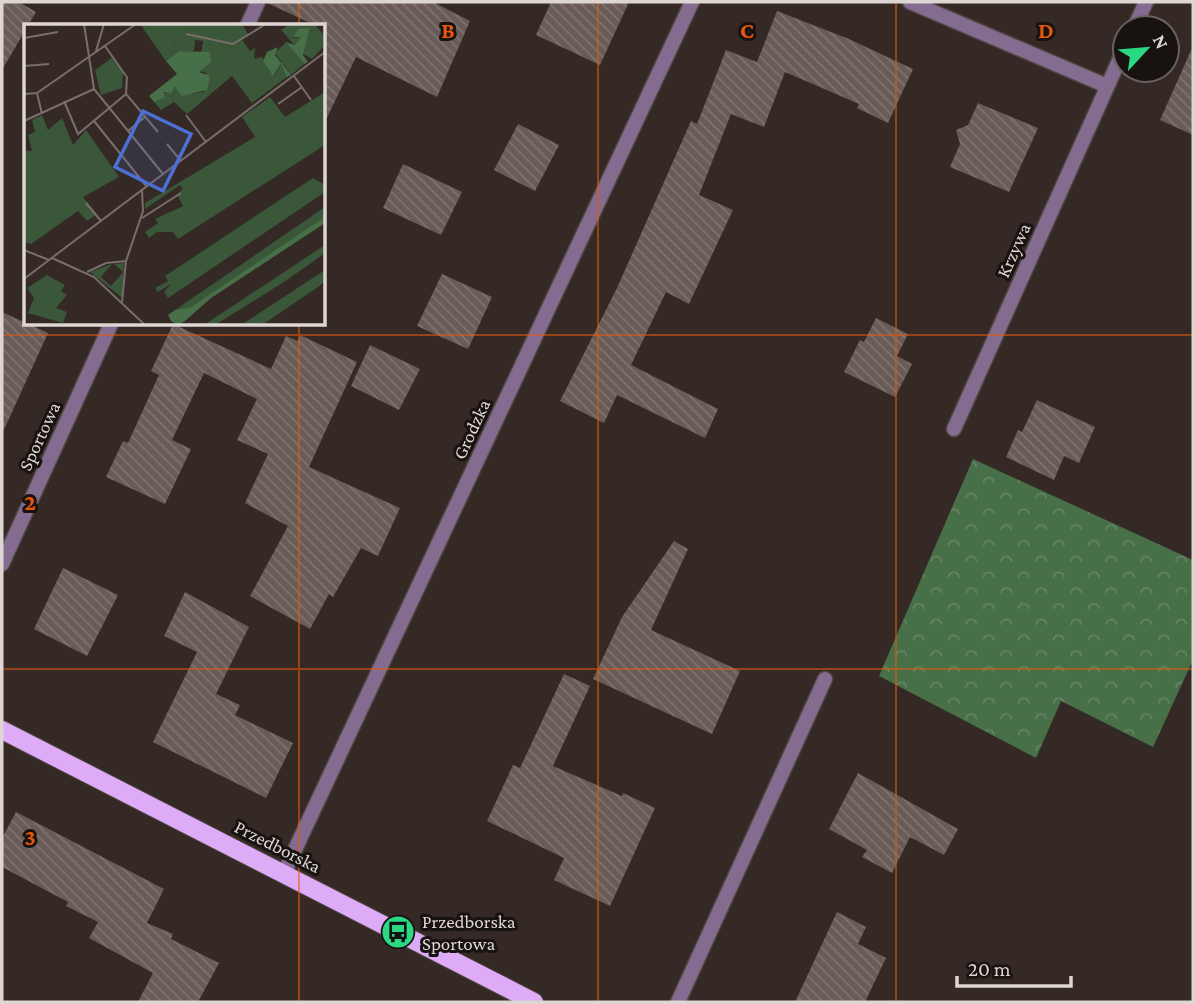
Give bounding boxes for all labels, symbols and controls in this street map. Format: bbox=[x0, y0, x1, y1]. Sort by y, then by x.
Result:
north arrow bbox=[1111, 14, 1181, 84]
text: B bbox=[441, 17, 455, 43]
text: C bbox=[740, 17, 754, 43]
text: D bbox=[1038, 17, 1054, 43]
inset map bbox=[24, 24, 326, 326]
text: N bbox=[1149, 31, 1173, 52]
street label: Krzywa bbox=[992, 220, 1035, 281]
street label: Grodzka bbox=[448, 396, 495, 462]
street label: Sportowa bbox=[14, 398, 65, 474]
text: 2 bbox=[24, 489, 36, 515]
street label: Przedborska bbox=[231, 816, 324, 877]
text: 3 bbox=[24, 824, 36, 850]
place label: Przedborska Sportowa bbox=[422, 911, 516, 954]
bus stop icon: Przedborska Sportowa bbox=[379, 913, 417, 951]
scale bar bbox=[957, 944, 1071, 988]
text: 20 m bbox=[968, 957, 1011, 981]

